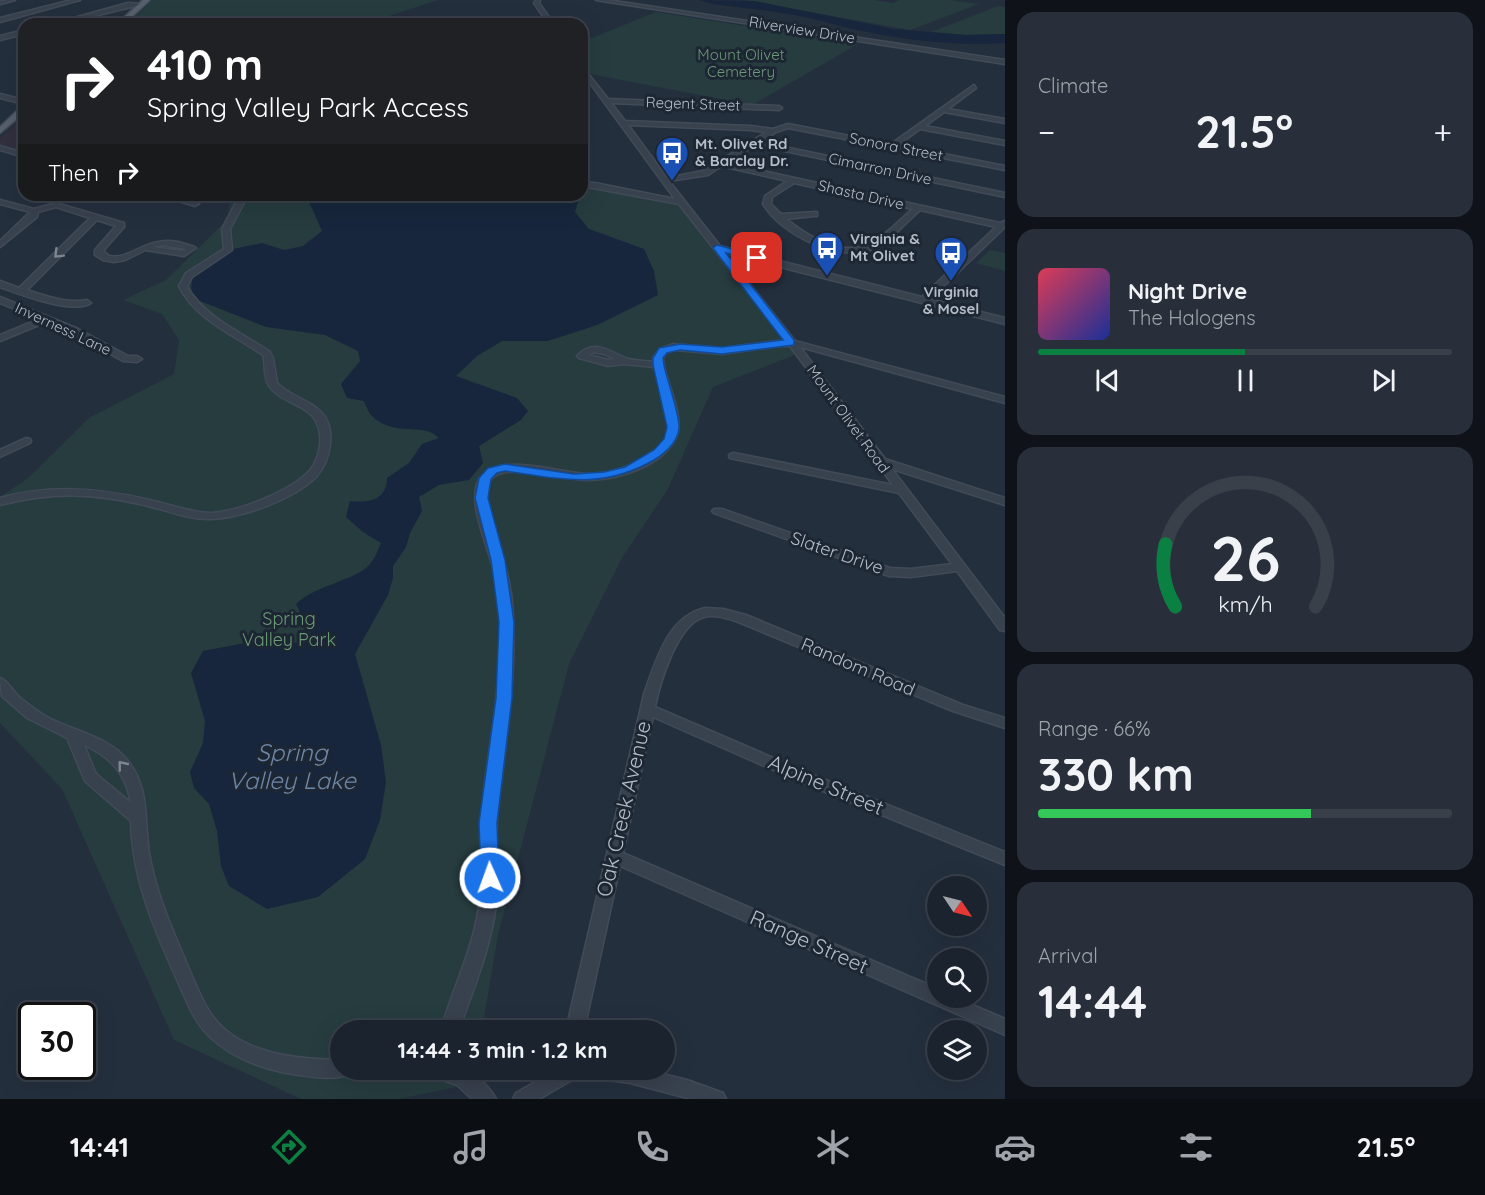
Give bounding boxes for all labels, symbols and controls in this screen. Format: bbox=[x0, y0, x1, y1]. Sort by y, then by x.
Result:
street label: Riverview Drive bbox=[748, 12, 857, 47]
text: 410 m bbox=[147, 38, 263, 91]
icon: right bbox=[48, 42, 126, 120]
park label: Mount Olivet Cemetery bbox=[697, 45, 785, 81]
text: Climate bbox=[1038, 73, 1108, 98]
text: Spring Valley Park Access bbox=[147, 90, 469, 124]
street label: Regent Street bbox=[645, 92, 741, 115]
text: 21.5° bbox=[1195, 103, 1293, 159]
text: − bbox=[1038, 111, 1055, 152]
text: + bbox=[1433, 111, 1452, 152]
street label: Sonora Street bbox=[848, 128, 945, 165]
place label: Mt. Olivet Rd & Barclay Dr. bbox=[695, 134, 789, 170]
bus stop icon: Mt. Olivet Rd & Barclay Dr. bbox=[654, 135, 690, 182]
street label: Cimarron Drive bbox=[827, 148, 933, 189]
icon: right bbox=[111, 156, 144, 189]
text: Then bbox=[48, 159, 99, 187]
street label: Shasta Drive bbox=[816, 175, 906, 214]
place label: Virginia & Mt Olivet bbox=[850, 229, 920, 265]
bus stop icon: Virginia & Mt Olivet bbox=[809, 230, 845, 277]
pin bbox=[731, 232, 782, 283]
bus stop icon: Virginia & Mosel bbox=[933, 235, 969, 282]
icon: arrive bbox=[740, 241, 773, 274]
one-way arrow bbox=[54, 247, 65, 258]
text: Night Drive bbox=[1128, 277, 1247, 305]
place label: Virginia & Mosel bbox=[923, 282, 979, 318]
street label: Inverness Lane bbox=[12, 298, 114, 359]
text: The Halogens bbox=[1128, 305, 1256, 330]
street label: Mount Olivet Road bbox=[803, 361, 894, 476]
icon: previous bbox=[1091, 364, 1124, 397]
icon: pause bbox=[1229, 364, 1262, 397]
icon: next bbox=[1367, 364, 1400, 397]
text: 26 bbox=[1210, 519, 1280, 597]
street label: Slater Drive bbox=[788, 526, 887, 579]
text: km/h bbox=[1218, 591, 1272, 617]
park label: Spring Valley Park bbox=[242, 607, 336, 651]
street label: Random Road bbox=[798, 632, 918, 701]
text: Range · 66% bbox=[1038, 716, 1150, 741]
street label: Oak Creek Avenue bbox=[590, 718, 656, 899]
water label: Spring Valley Lake bbox=[228, 737, 357, 795]
text: 330 km bbox=[1038, 746, 1194, 802]
street label: Alpine Street bbox=[765, 748, 888, 820]
one-way arrow bbox=[118, 761, 129, 772]
position arrow bbox=[458, 846, 522, 910]
north arrow bbox=[927, 876, 987, 936]
map controls bbox=[927, 876, 987, 1080]
street label: Range Street bbox=[746, 903, 873, 979]
text: Arrival bbox=[1038, 943, 1098, 968]
button: search bbox=[927, 948, 987, 1008]
text: 14:44 bbox=[1038, 973, 1147, 1029]
speed limit sign: 30 bbox=[18, 1002, 96, 1080]
button: layers bbox=[927, 1020, 987, 1080]
text: 14:44 · 3 min · 1.2 km bbox=[398, 1036, 607, 1064]
icon: directions bbox=[268, 1126, 310, 1168]
icon: music bbox=[450, 1126, 492, 1168]
icon: phone bbox=[631, 1126, 673, 1168]
icon: climate bbox=[812, 1126, 854, 1168]
icon: car bbox=[994, 1126, 1036, 1168]
icon: filters bbox=[1175, 1126, 1217, 1168]
text: 14:41 bbox=[70, 1130, 129, 1164]
text: 21.5° bbox=[1357, 1130, 1415, 1164]

